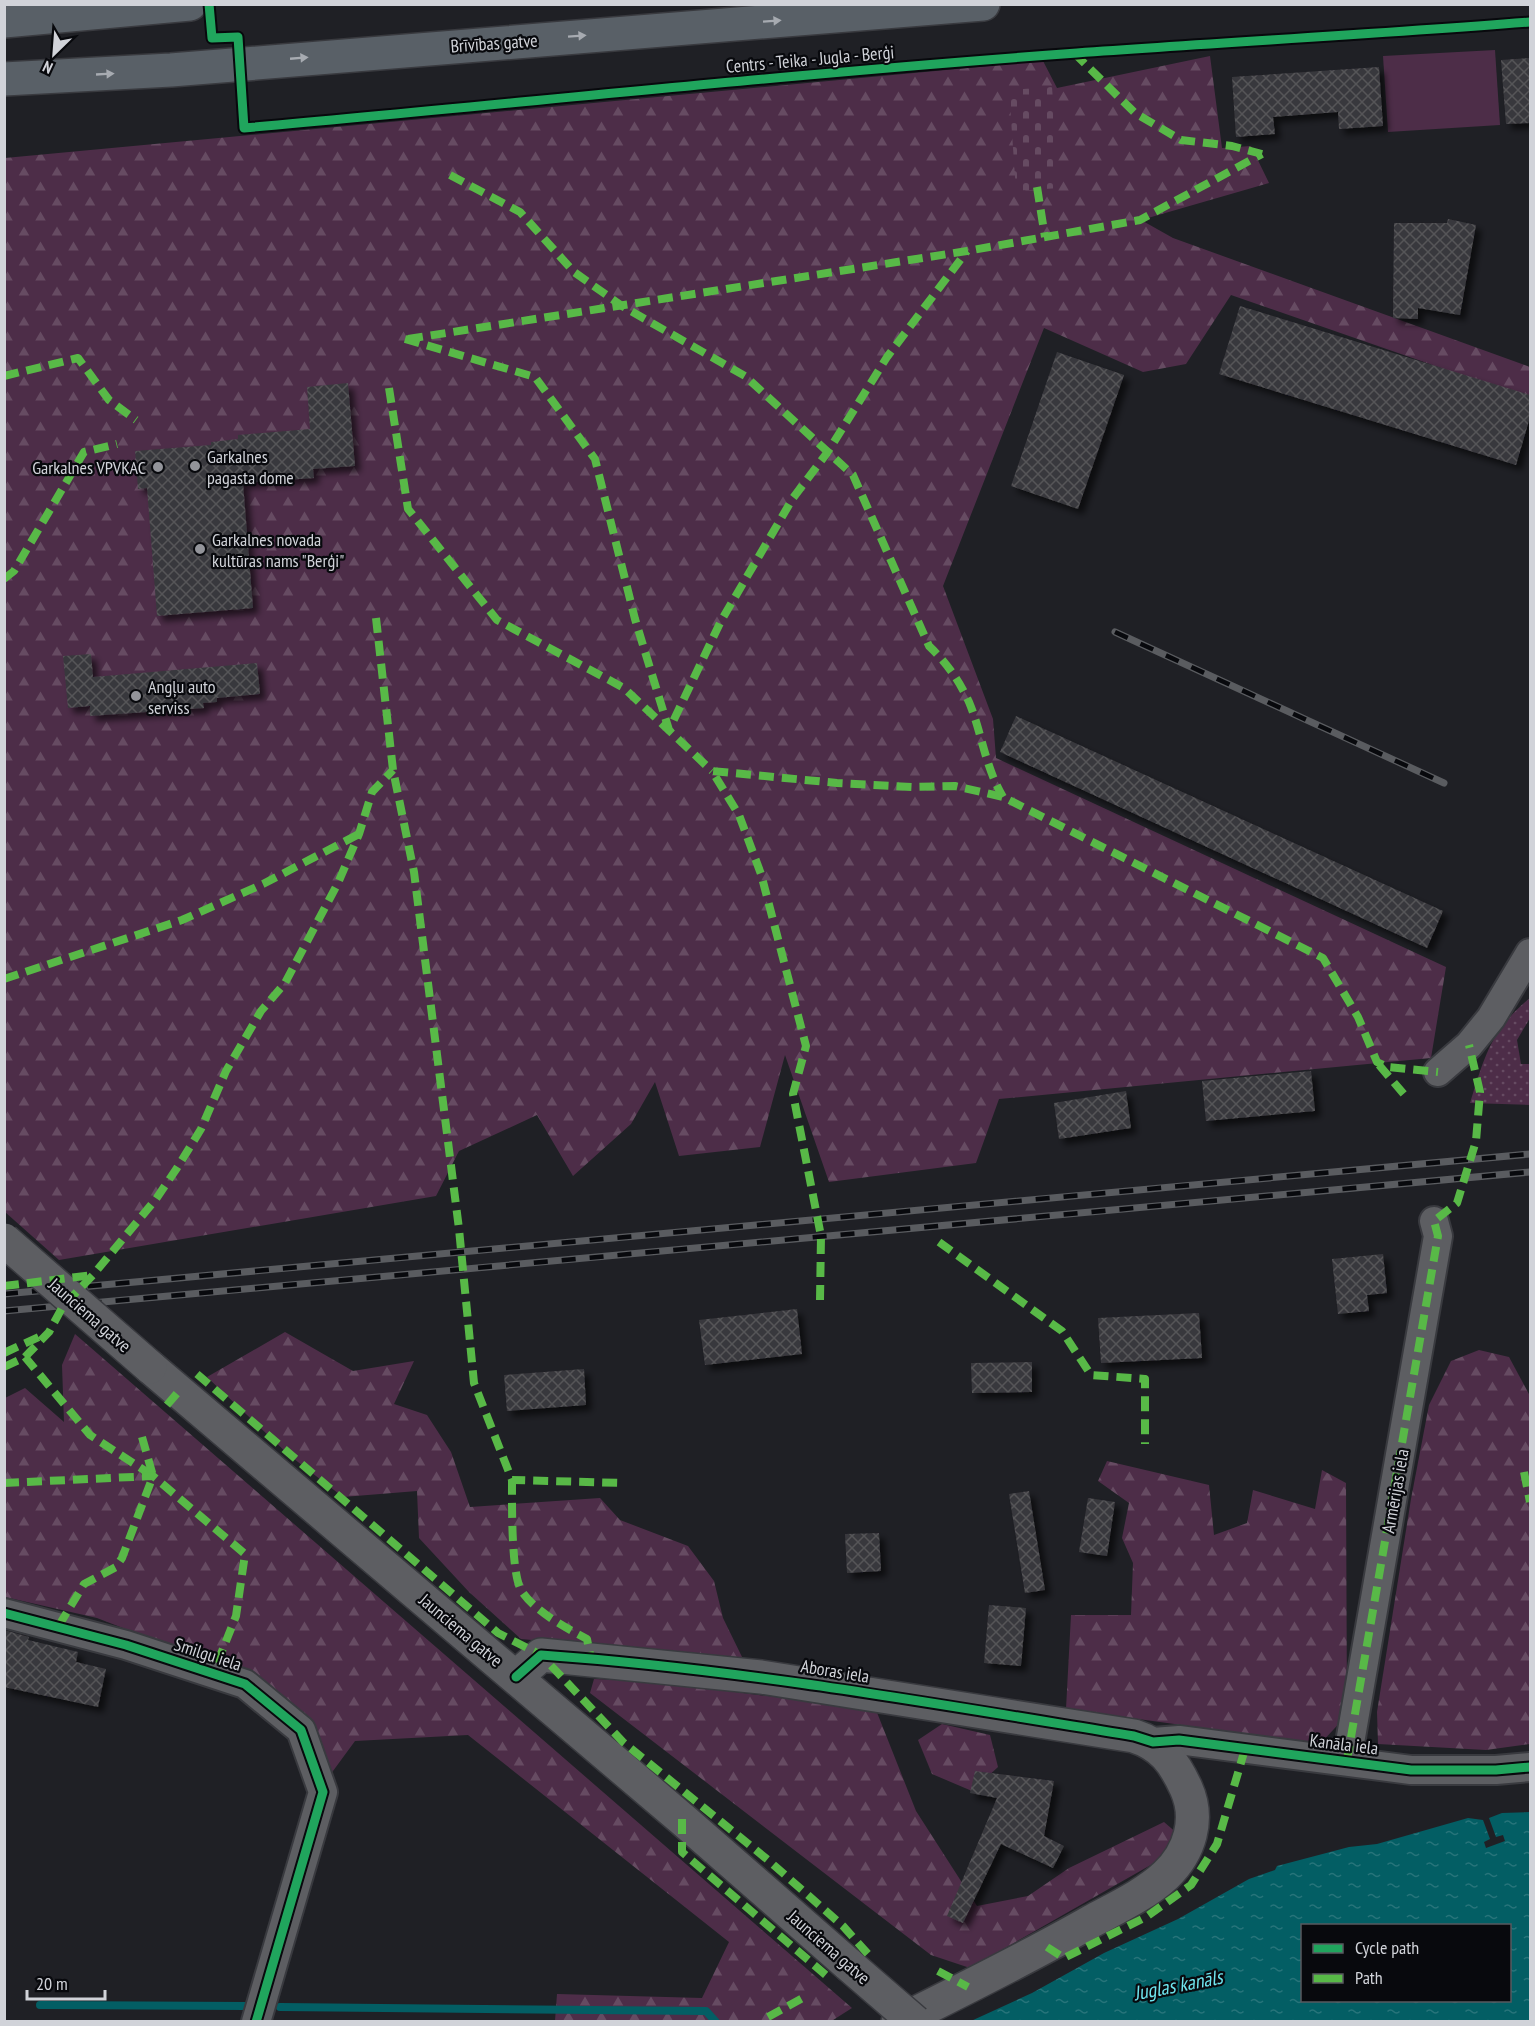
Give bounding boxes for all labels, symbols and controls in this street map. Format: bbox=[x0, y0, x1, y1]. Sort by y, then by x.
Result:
one-way arrow bbox=[762, 16, 781, 26]
north arrow bbox=[24, 24, 84, 84]
street label: Brīvības gatve bbox=[450, 28, 538, 58]
one-way arrow bbox=[568, 31, 587, 41]
street label: Centrs - Teika - Jugla - Berģi bbox=[725, 40, 895, 78]
one-way arrow bbox=[290, 54, 309, 63]
text: N bbox=[40, 57, 56, 78]
one-way arrow bbox=[95, 69, 114, 78]
place label: Garkalnes pagasta dome bbox=[207, 445, 294, 489]
place label: Garkalnes VPVKAC bbox=[32, 456, 146, 479]
marker: Garkalnes pagasta dome bbox=[188, 459, 202, 473]
marker: Garkalnes VPVKAC bbox=[151, 460, 165, 474]
place label: Garkalnes novada kultūras nams "Berģi" bbox=[212, 528, 344, 572]
marker: Garkalnes novada kultūras nams "Berģi" bbox=[193, 542, 207, 556]
place label: Angļu auto serviss bbox=[148, 675, 216, 719]
marker: Angļu auto serviss bbox=[129, 689, 143, 703]
street label: Jaunciema gatve bbox=[43, 1272, 136, 1357]
street label: Armērijas iela bbox=[1376, 1447, 1414, 1535]
street label: Jaunciema gatve bbox=[414, 1588, 507, 1672]
street label: Smilgu iela bbox=[171, 1632, 245, 1676]
street label: Aboras iela bbox=[799, 1654, 871, 1688]
street label: Kanāla iela bbox=[1308, 1728, 1380, 1760]
street label: Jaunciema gatve bbox=[782, 1904, 875, 1989]
legend bbox=[1301, 1924, 1511, 2002]
text: Cycle path bbox=[1355, 1936, 1419, 1959]
scale bar bbox=[27, 1963, 105, 2001]
water label: Juglas kanāls bbox=[1130, 1963, 1227, 2007]
text: Path bbox=[1355, 1966, 1383, 1989]
text: 20 m bbox=[36, 1972, 68, 1995]

